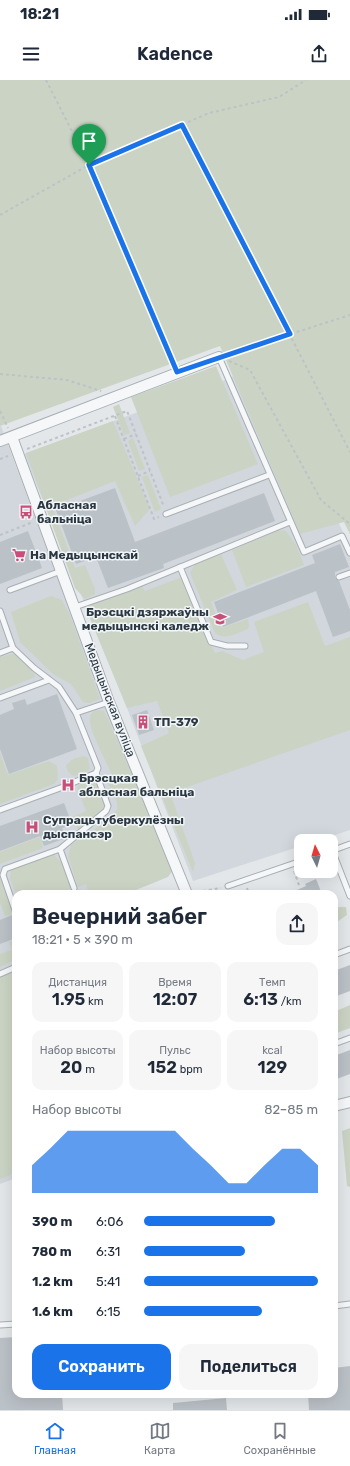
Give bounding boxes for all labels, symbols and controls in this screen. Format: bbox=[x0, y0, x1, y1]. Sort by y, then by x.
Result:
text: 18:21 bbox=[20, 5, 59, 23]
icon: menu bbox=[20, 43, 42, 65]
text: Kadence bbox=[137, 43, 213, 65]
icon: share bbox=[308, 43, 330, 65]
pin bbox=[72, 124, 106, 165]
icon: arrive bbox=[78, 130, 100, 152]
place label: Абласная бальніца bbox=[37, 498, 97, 526]
bus stop icon: Абласная бальніца bbox=[18, 504, 34, 520]
supermarket icon: На Медыцынскай bbox=[11, 547, 27, 563]
place label: На Медыцынскай bbox=[30, 548, 138, 562]
place label: Брэсцкі дзяржаўны медыцынскі каледж bbox=[82, 605, 209, 633]
school or university icon: Брэсцкі дзяржаўны медыцынскі каледж bbox=[212, 611, 228, 627]
street label: Медыцынская вуліца bbox=[82, 641, 138, 759]
building icon: ТП-379 bbox=[135, 714, 151, 730]
place label: ТП-379 bbox=[154, 715, 199, 729]
place label: Брэсцкая абласная бальніца bbox=[79, 771, 194, 799]
hospital icon: Брэсцкая абласная бальніца bbox=[60, 777, 76, 793]
place label: Супрацьтуберкулёзны дыспансэр bbox=[43, 813, 184, 841]
hospital icon: Супрацьтуберкулёзны дыспансэр bbox=[24, 819, 40, 835]
north arrow bbox=[294, 834, 338, 878]
map controls bbox=[294, 834, 338, 878]
text: Вечерний забег bbox=[32, 903, 207, 930]
button: share bbox=[276, 903, 318, 945]
text: 18:21 · 5 × 390 m bbox=[32, 932, 133, 947]
text: Дистанция bbox=[48, 976, 107, 989]
text: Время bbox=[158, 976, 192, 989]
text: Темп bbox=[259, 976, 286, 989]
text: 1.95 bbox=[52, 989, 85, 1009]
text: 12:07 bbox=[153, 989, 197, 1009]
text: 6:13 bbox=[243, 989, 278, 1009]
text: km bbox=[85, 995, 104, 1008]
text: /km bbox=[278, 995, 301, 1008]
text: Набор высоты bbox=[40, 1044, 115, 1057]
text: Пульс bbox=[159, 1044, 191, 1057]
text: kcal bbox=[262, 1044, 282, 1057]
text: 20 bbox=[60, 1057, 82, 1077]
text: 152 bbox=[147, 1057, 177, 1077]
text: 129 bbox=[258, 1057, 287, 1077]
text: m bbox=[82, 1063, 95, 1076]
text: bpm bbox=[177, 1063, 203, 1076]
text: Набор высоты bbox=[32, 1102, 121, 1117]
text: 82–85 m bbox=[264, 1102, 318, 1117]
text: 390 m bbox=[32, 1214, 72, 1229]
text: 6:06 bbox=[96, 1214, 123, 1229]
text: 780 m bbox=[32, 1244, 72, 1259]
text: 6:31 bbox=[96, 1244, 120, 1259]
text: 1.2 km bbox=[32, 1274, 73, 1289]
text: 5:41 bbox=[96, 1274, 120, 1289]
text: 1.6 km bbox=[32, 1304, 73, 1319]
text: 6:15 bbox=[96, 1304, 120, 1319]
button: Сохранить bbox=[32, 1344, 171, 1390]
button: Поделиться bbox=[179, 1344, 318, 1390]
tab: Главная bbox=[34, 1420, 76, 1457]
tab: Карта bbox=[144, 1420, 175, 1457]
tab: Сохранённые bbox=[244, 1420, 316, 1457]

